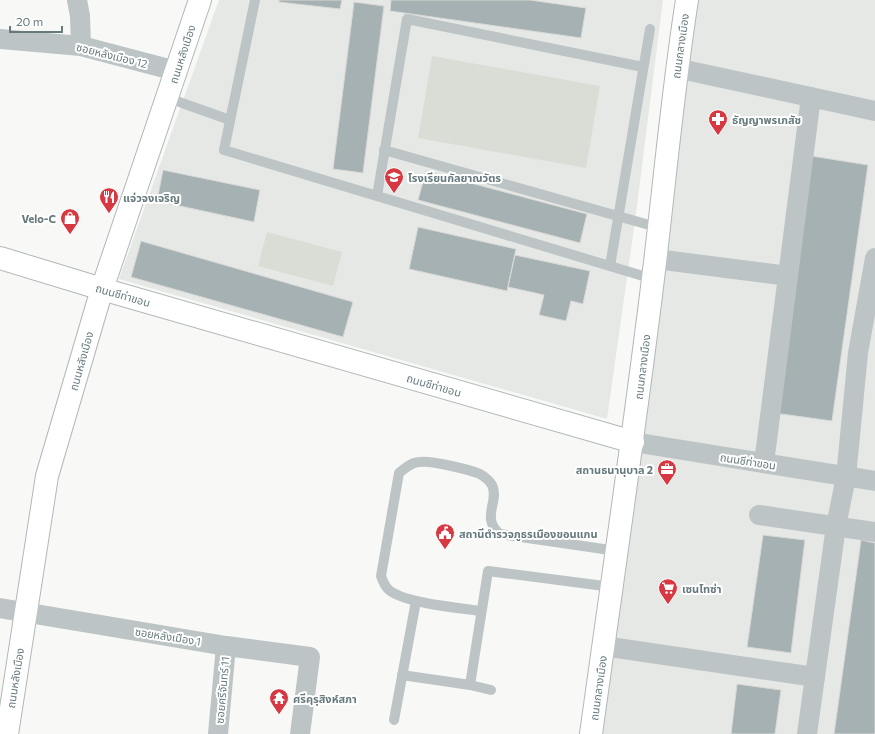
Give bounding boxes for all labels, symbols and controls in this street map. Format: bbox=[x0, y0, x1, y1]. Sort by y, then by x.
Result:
scale bar bbox=[10, 8, 62, 34]
street label: ถนนกลางเมือง bbox=[669, 13, 691, 79]
text: 20 m bbox=[16, 14, 43, 28]
street label: ถนนหลังเมือง bbox=[166, 23, 198, 85]
street label: ซอยหลังเมือง 12 bbox=[75, 40, 149, 70]
pharmacy icon: ธัญญาพรเภสัช bbox=[707, 108, 729, 136]
place label: ธัญญาพรเภสัช bbox=[732, 113, 801, 126]
school or university icon: โรงเรียนกัลยาณวัตร bbox=[383, 166, 405, 194]
place label: โรงเรียนกัลยาณวัตร bbox=[408, 171, 501, 184]
restaurant icon: แจ่วจงเจริญ bbox=[98, 186, 120, 214]
place label: แจ่วจงเจริญ bbox=[123, 191, 180, 204]
shop icon: Velo-C bbox=[59, 207, 81, 235]
place label: Velo-C bbox=[21, 212, 56, 225]
street label: ถนนชีท่าขอน bbox=[94, 281, 152, 309]
street label: ถนนหลังเมือง bbox=[66, 330, 96, 392]
street label: ถนนกลางเมือง bbox=[632, 334, 652, 400]
street label: ถนนชีท่าขอน bbox=[405, 371, 463, 399]
street label: ถนนชีท่าขอน bbox=[719, 450, 777, 472]
office icon: สถานธนานุบาล 2 bbox=[656, 458, 678, 486]
place label: สถานธนานุบาล 2 bbox=[576, 463, 653, 477]
public building icon: สถานีตำรวจภูธรเมืองขอนแกน bbox=[434, 522, 456, 550]
place label: สถานีตำรวจภูธรเมืองขอนแกน bbox=[459, 527, 598, 541]
supermarket icon: เซนโทซ่า bbox=[657, 577, 679, 605]
place label: เซนโทซ่า bbox=[682, 582, 722, 595]
street label: ซอยหลังเมือง 1 bbox=[134, 624, 202, 648]
street label: ถนนหลังเมือง bbox=[4, 647, 26, 709]
street label: ถนนกลางเมือง bbox=[587, 655, 609, 721]
street label: ซอยศรีจันทร์ 11 bbox=[213, 656, 231, 724]
temple icon: ศรีคุรุสิงห์สภา bbox=[268, 687, 290, 715]
place label: ศรีคุรุสิงห์สภา bbox=[293, 692, 357, 706]

